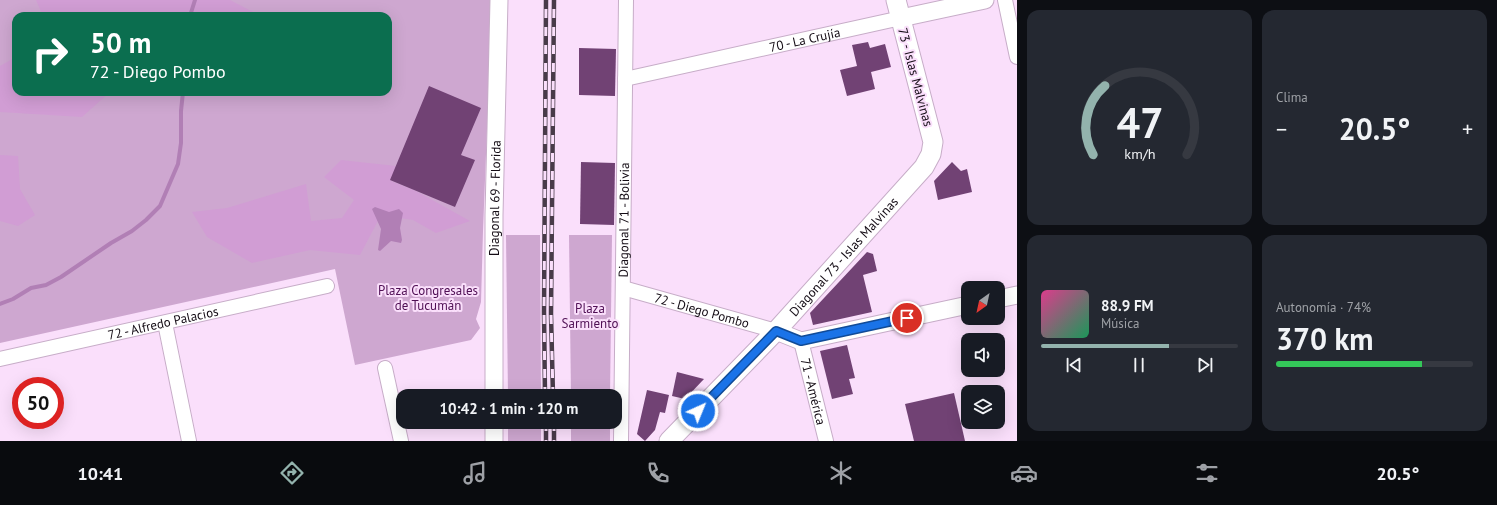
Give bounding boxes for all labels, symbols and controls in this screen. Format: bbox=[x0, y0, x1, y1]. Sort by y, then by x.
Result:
text: 50 m bbox=[90, 24, 151, 61]
street label: 70 - La Crujía bbox=[768, 24, 842, 56]
street label: 73 - Islas Malvinas bbox=[894, 26, 937, 128]
icon: right bbox=[24, 28, 76, 80]
text: 72 - Diego Pombo bbox=[90, 60, 226, 83]
text: Clima bbox=[1276, 89, 1308, 106]
text: 47 bbox=[1116, 96, 1163, 149]
text: 20.5° bbox=[1339, 109, 1410, 148]
text: − bbox=[1276, 115, 1287, 143]
text: + bbox=[1462, 115, 1473, 143]
street label: Diagonal 69 - Florida bbox=[486, 140, 505, 256]
text: km/h bbox=[1124, 144, 1155, 163]
street label: Diagonal 71 - Bolivia bbox=[615, 162, 633, 278]
street label: Diagonal 73 - Islas Malvinas bbox=[786, 194, 902, 320]
north arrow bbox=[961, 281, 1005, 325]
map controls bbox=[961, 281, 1005, 429]
park label: Plaza Congresales de Tucumán bbox=[378, 282, 478, 314]
street label: 72 - Diego Pombo bbox=[652, 289, 751, 332]
text: 88.9 FM bbox=[1101, 296, 1154, 315]
text: Autonomía · 74% bbox=[1276, 299, 1371, 316]
park label: Plaza Sarmiento bbox=[562, 300, 618, 332]
pin bbox=[890, 301, 924, 335]
street label: 72 - Alfredo Palacios bbox=[106, 303, 220, 344]
icon: arrive bbox=[896, 307, 918, 329]
text: Música bbox=[1101, 315, 1140, 332]
text: 370 km bbox=[1276, 319, 1374, 358]
button: sound bbox=[961, 333, 1005, 377]
icon: previous bbox=[1063, 354, 1085, 376]
icon: pause bbox=[1128, 354, 1150, 376]
icon: next bbox=[1194, 354, 1216, 376]
street label: 71 - América bbox=[797, 356, 830, 427]
speed limit sign: 50 bbox=[12, 377, 64, 429]
button: layers bbox=[961, 385, 1005, 429]
position arrow bbox=[677, 390, 719, 432]
text: 10:42 · 1 min · 120 m bbox=[440, 399, 578, 418]
icon: directions bbox=[278, 459, 306, 487]
icon: music bbox=[461, 459, 489, 487]
icon: phone bbox=[644, 459, 672, 487]
icon: climate bbox=[827, 459, 855, 487]
icon: car bbox=[1010, 459, 1038, 487]
icon: filters bbox=[1193, 459, 1221, 487]
text: 10:41 bbox=[78, 462, 123, 485]
text: 20.5° bbox=[1377, 462, 1419, 485]

